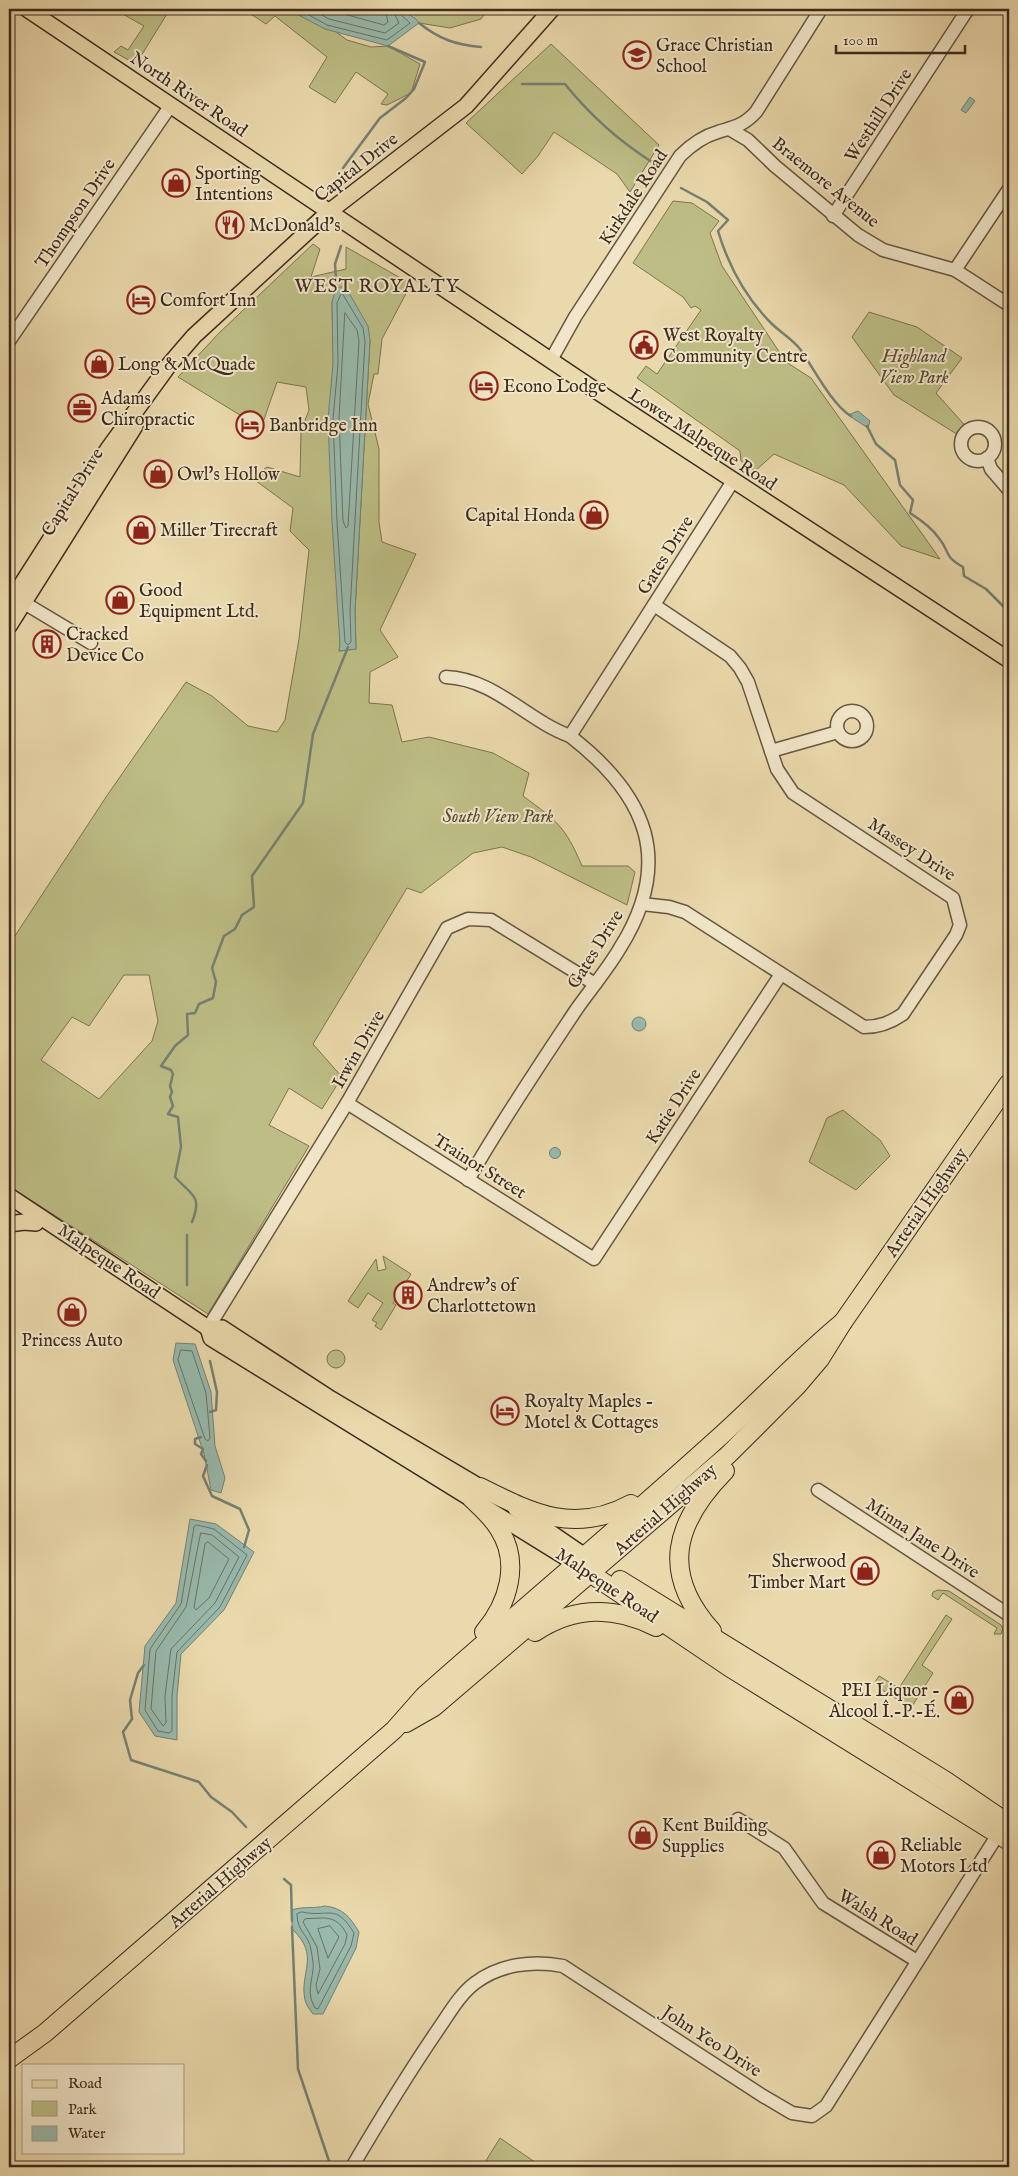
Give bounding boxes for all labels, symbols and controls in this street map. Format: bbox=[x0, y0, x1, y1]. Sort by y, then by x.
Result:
scale bar bbox=[836, 22, 964, 54]
text: 100 m bbox=[843, 31, 879, 50]
place label: Grace Christian School bbox=[656, 35, 774, 79]
school or university icon: Grace Christian School bbox=[622, 40, 652, 70]
street label: North River Road bbox=[125, 47, 252, 143]
street label: Westhill Drive bbox=[840, 65, 918, 167]
street label: Capital Drive bbox=[311, 128, 403, 208]
street label: Braemore Avenue bbox=[767, 133, 884, 234]
street label: Kirkdale Road bbox=[595, 146, 674, 250]
street label: Thompson Drive bbox=[31, 155, 121, 273]
place label: Sporting Intentions bbox=[195, 163, 273, 207]
shop icon: Sporting Intentions bbox=[161, 168, 191, 198]
restaurant icon: McDonald's bbox=[215, 210, 245, 240]
place label: McDonald's bbox=[249, 215, 341, 238]
district label: WEST ROYALTY bbox=[294, 275, 460, 299]
hotel icon: Comfort Inn bbox=[126, 285, 156, 315]
place label: Comfort Inn bbox=[160, 290, 257, 313]
place label: West Royalty Community Centre bbox=[663, 325, 808, 369]
public building icon: West Royalty Community Centre bbox=[629, 330, 659, 360]
park label: Highland View Park bbox=[879, 346, 949, 390]
shop icon: Long & McQuade bbox=[84, 349, 114, 379]
place label: Long & McQuade bbox=[118, 354, 256, 377]
hotel icon: Econo Lodge bbox=[469, 371, 499, 401]
place label: Econo Lodge bbox=[503, 376, 606, 399]
street label: Lower Malpeque Road bbox=[624, 384, 781, 497]
place label: Adams Chiropractic bbox=[100, 388, 195, 432]
office icon: Adams Chiropractic bbox=[67, 393, 97, 423]
hotel icon: Banbridge Inn bbox=[235, 410, 265, 440]
place label: Banbridge Inn bbox=[269, 415, 378, 438]
street label: Capital Drive bbox=[37, 444, 109, 541]
shop icon: Owl's Hollow bbox=[143, 459, 173, 489]
place label: Owl's Hollow bbox=[177, 464, 281, 487]
shop icon: Capital Honda bbox=[579, 500, 609, 530]
place label: Capital Honda bbox=[465, 505, 575, 528]
street label: Gates Drive bbox=[633, 512, 700, 600]
shop icon: Miller Tirecraft bbox=[126, 515, 156, 545]
place label: Miller Tirecraft bbox=[160, 520, 278, 543]
place label: Good Equipment Ltd. bbox=[139, 580, 259, 624]
shop icon: Good Equipment Ltd. bbox=[105, 585, 135, 615]
place label: Cracked Device Co bbox=[66, 624, 144, 668]
building icon: Cracked Device Co bbox=[32, 629, 62, 659]
park label: South View Park bbox=[442, 806, 554, 829]
street label: Massey Drive bbox=[863, 813, 960, 887]
street label: Gates Drive bbox=[563, 906, 630, 994]
street label: Irwin Drive bbox=[328, 1007, 391, 1093]
street label: Katie Drive bbox=[641, 1065, 707, 1149]
street label: Trainor Street bbox=[428, 1130, 530, 1205]
street label: Arterial Highway bbox=[880, 1143, 974, 1263]
street label: Malpeque Road bbox=[52, 1219, 164, 1305]
place label: Andrew's of Charlottetown bbox=[426, 1275, 536, 1319]
building icon: Andrew's of Charlottetown bbox=[393, 1280, 423, 1310]
shop icon: Princess Auto bbox=[57, 1297, 87, 1327]
place label: Princess Auto bbox=[21, 1330, 123, 1353]
place label: Royalty Maples - Motel & Cottages bbox=[524, 1391, 658, 1435]
hotel icon: Royalty Maples - Motel & Cottages bbox=[490, 1396, 520, 1426]
street label: Arterial Highway bbox=[609, 1459, 722, 1562]
street label: Minna Jane Drive bbox=[861, 1494, 983, 1585]
street label: Malpeque Road bbox=[550, 1543, 662, 1629]
place label: Sherwood Timber Mart bbox=[748, 1551, 846, 1595]
shop icon: Sherwood Timber Mart bbox=[850, 1556, 880, 1586]
place label: PEI Liquor - Alcool Î.-P.-É. bbox=[828, 1680, 940, 1724]
shop icon: PEI Liquor - Alcool Î.-P.-É. bbox=[944, 1685, 974, 1715]
place label: Kent Building Supplies bbox=[662, 1815, 768, 1859]
shop icon: Kent Building Supplies bbox=[628, 1820, 658, 1850]
street label: Arterial Highway bbox=[164, 1832, 277, 1935]
place label: Reliable Motors Ltd bbox=[900, 1835, 988, 1879]
shop icon: Reliable Motors Ltd bbox=[866, 1840, 896, 1870]
street label: Walsh Road bbox=[833, 1885, 921, 1952]
street label: John Yeo Drive bbox=[655, 2000, 765, 2083]
legend bbox=[22, 2064, 185, 2154]
text: Road bbox=[68, 2074, 103, 2093]
text: Park bbox=[68, 2100, 98, 2119]
text: Water bbox=[68, 2124, 106, 2143]

